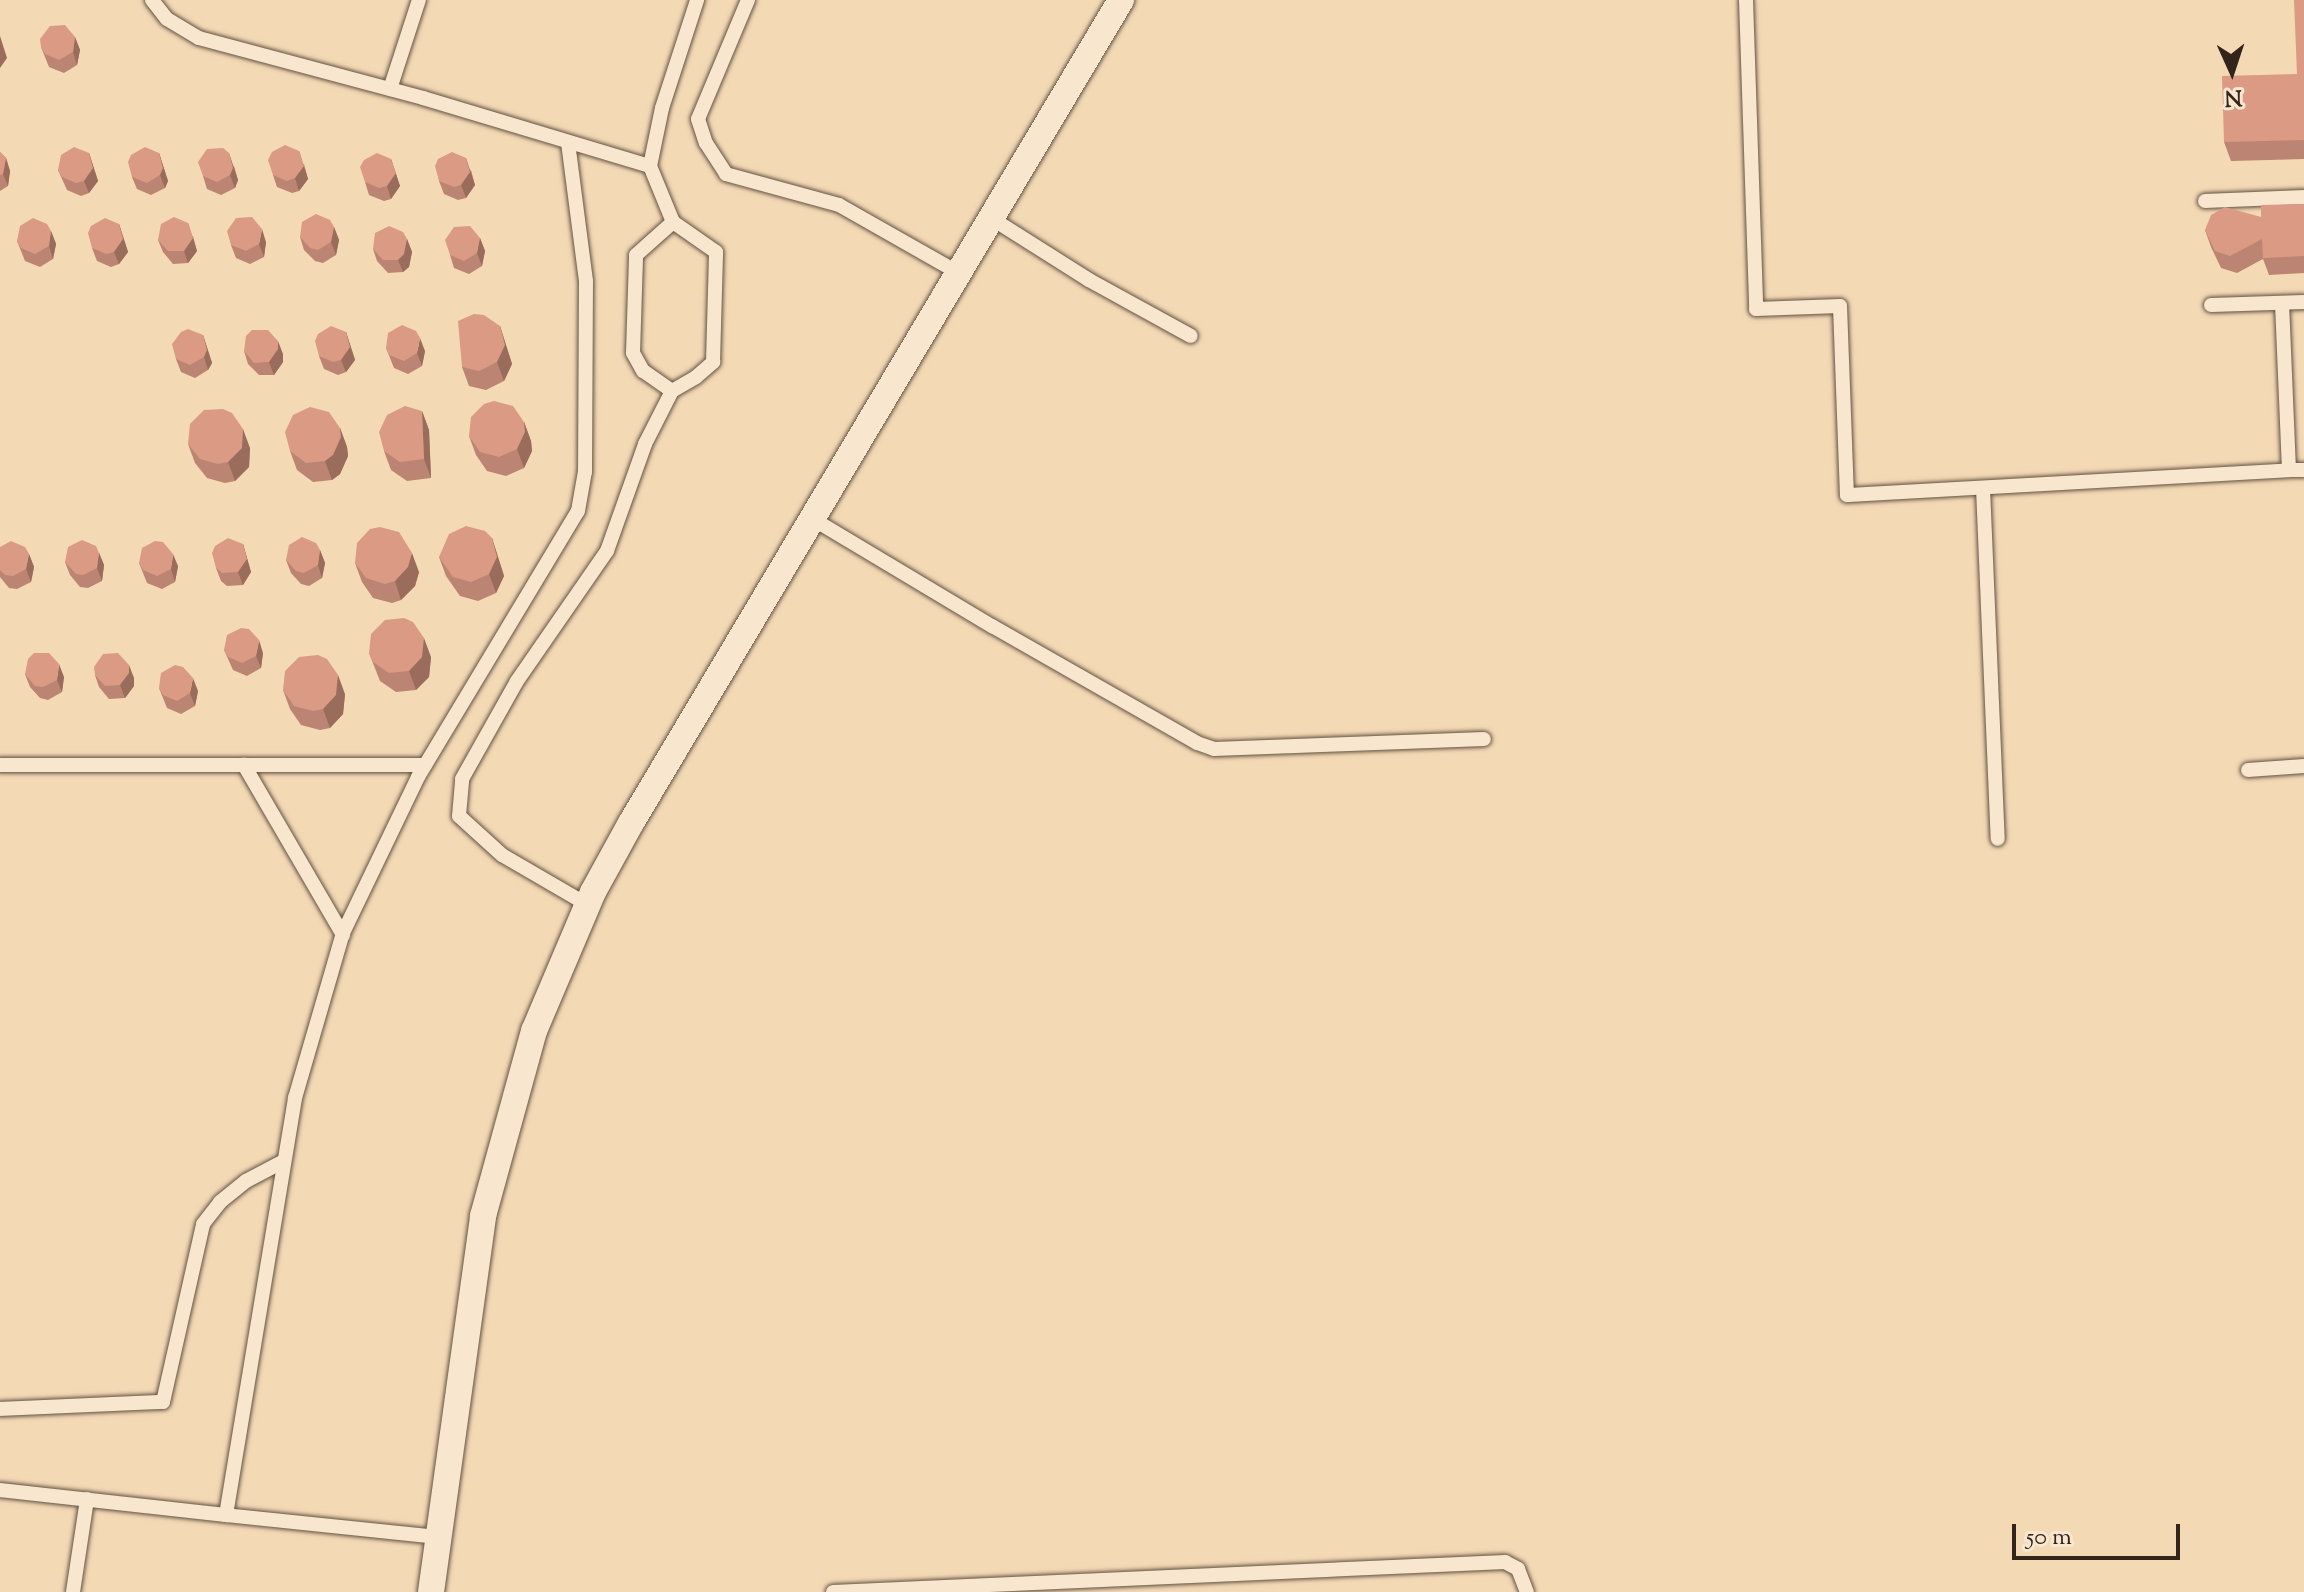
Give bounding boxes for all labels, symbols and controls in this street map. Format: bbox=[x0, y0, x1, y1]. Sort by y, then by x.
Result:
north arrow bbox=[2192, 32, 2272, 112]
text: N bbox=[2224, 80, 2243, 112]
scale bar bbox=[2016, 1508, 2184, 1558]
text: 50 m bbox=[2026, 1521, 2072, 1555]

